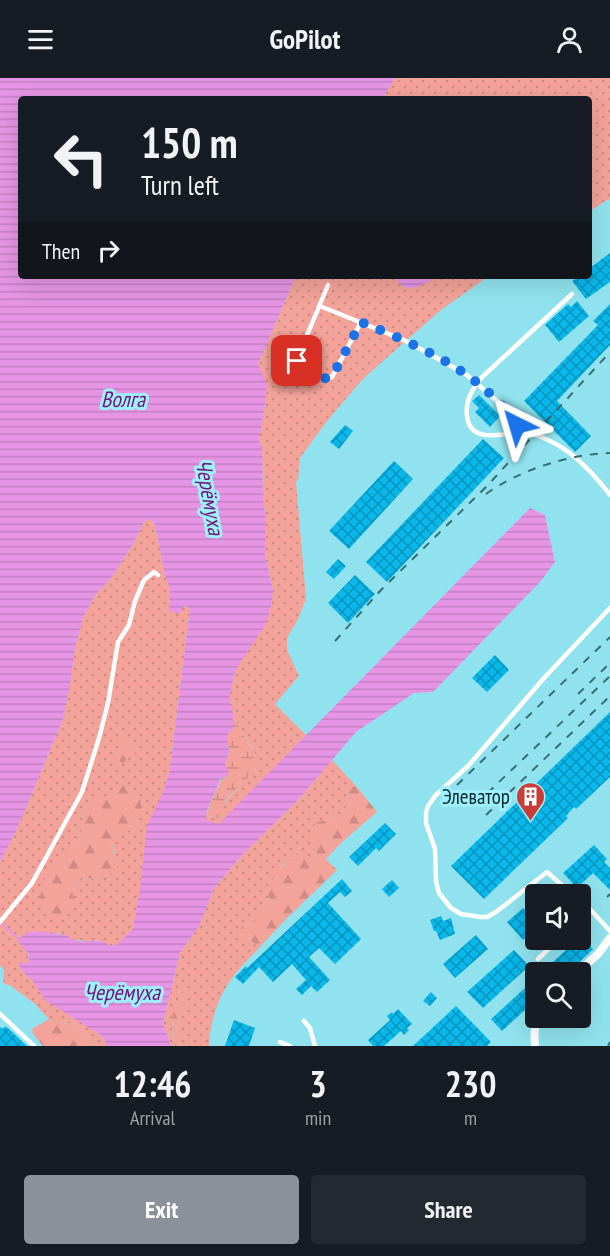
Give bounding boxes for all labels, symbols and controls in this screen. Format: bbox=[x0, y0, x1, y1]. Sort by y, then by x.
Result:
text: GoPilot bbox=[270, 22, 340, 56]
icon: menu bbox=[24, 23, 57, 56]
icon: person bbox=[553, 23, 586, 56]
text: 150 m bbox=[141, 115, 238, 170]
icon: left bbox=[42, 120, 120, 198]
text: Turn left bbox=[141, 168, 219, 202]
icon: right bbox=[92, 234, 125, 267]
text: Then bbox=[42, 237, 80, 265]
pin bbox=[271, 335, 322, 386]
icon: arrive bbox=[280, 344, 313, 377]
water label: Волга bbox=[101, 385, 146, 413]
position arrow bbox=[485, 393, 549, 457]
water label: Черёмуха bbox=[190, 457, 231, 538]
building icon: Элеватор bbox=[515, 780, 547, 822]
place label: Элеватор bbox=[442, 783, 510, 810]
map controls bbox=[525, 884, 591, 1028]
button: sound bbox=[525, 884, 591, 950]
button: search bbox=[525, 962, 591, 1028]
water label: Черёмуха bbox=[84, 978, 161, 1006]
text: 12:46 bbox=[114, 1060, 191, 1107]
text: 3 bbox=[309, 1060, 327, 1107]
text: 230 bbox=[445, 1060, 496, 1107]
text: Arrival bbox=[130, 1105, 175, 1131]
text: min bbox=[305, 1105, 331, 1131]
text: m bbox=[464, 1105, 477, 1131]
button: Exit bbox=[24, 1175, 299, 1244]
button: Share bbox=[311, 1175, 586, 1244]

